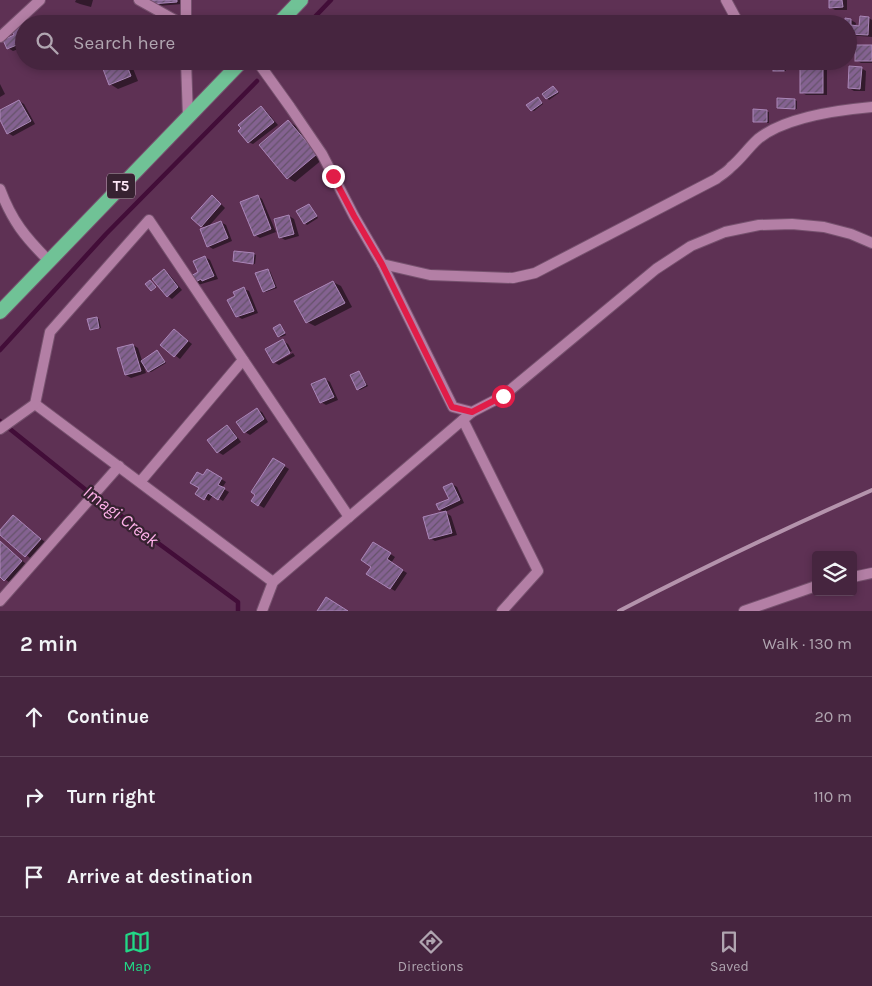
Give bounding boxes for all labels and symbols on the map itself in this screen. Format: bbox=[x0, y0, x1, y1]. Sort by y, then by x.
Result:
route end bbox=[322, 165, 345, 188]
road number: T5 bbox=[107, 174, 135, 198]
route start bbox=[492, 385, 515, 408]
water label: Imagi Creek bbox=[79, 481, 164, 552]

